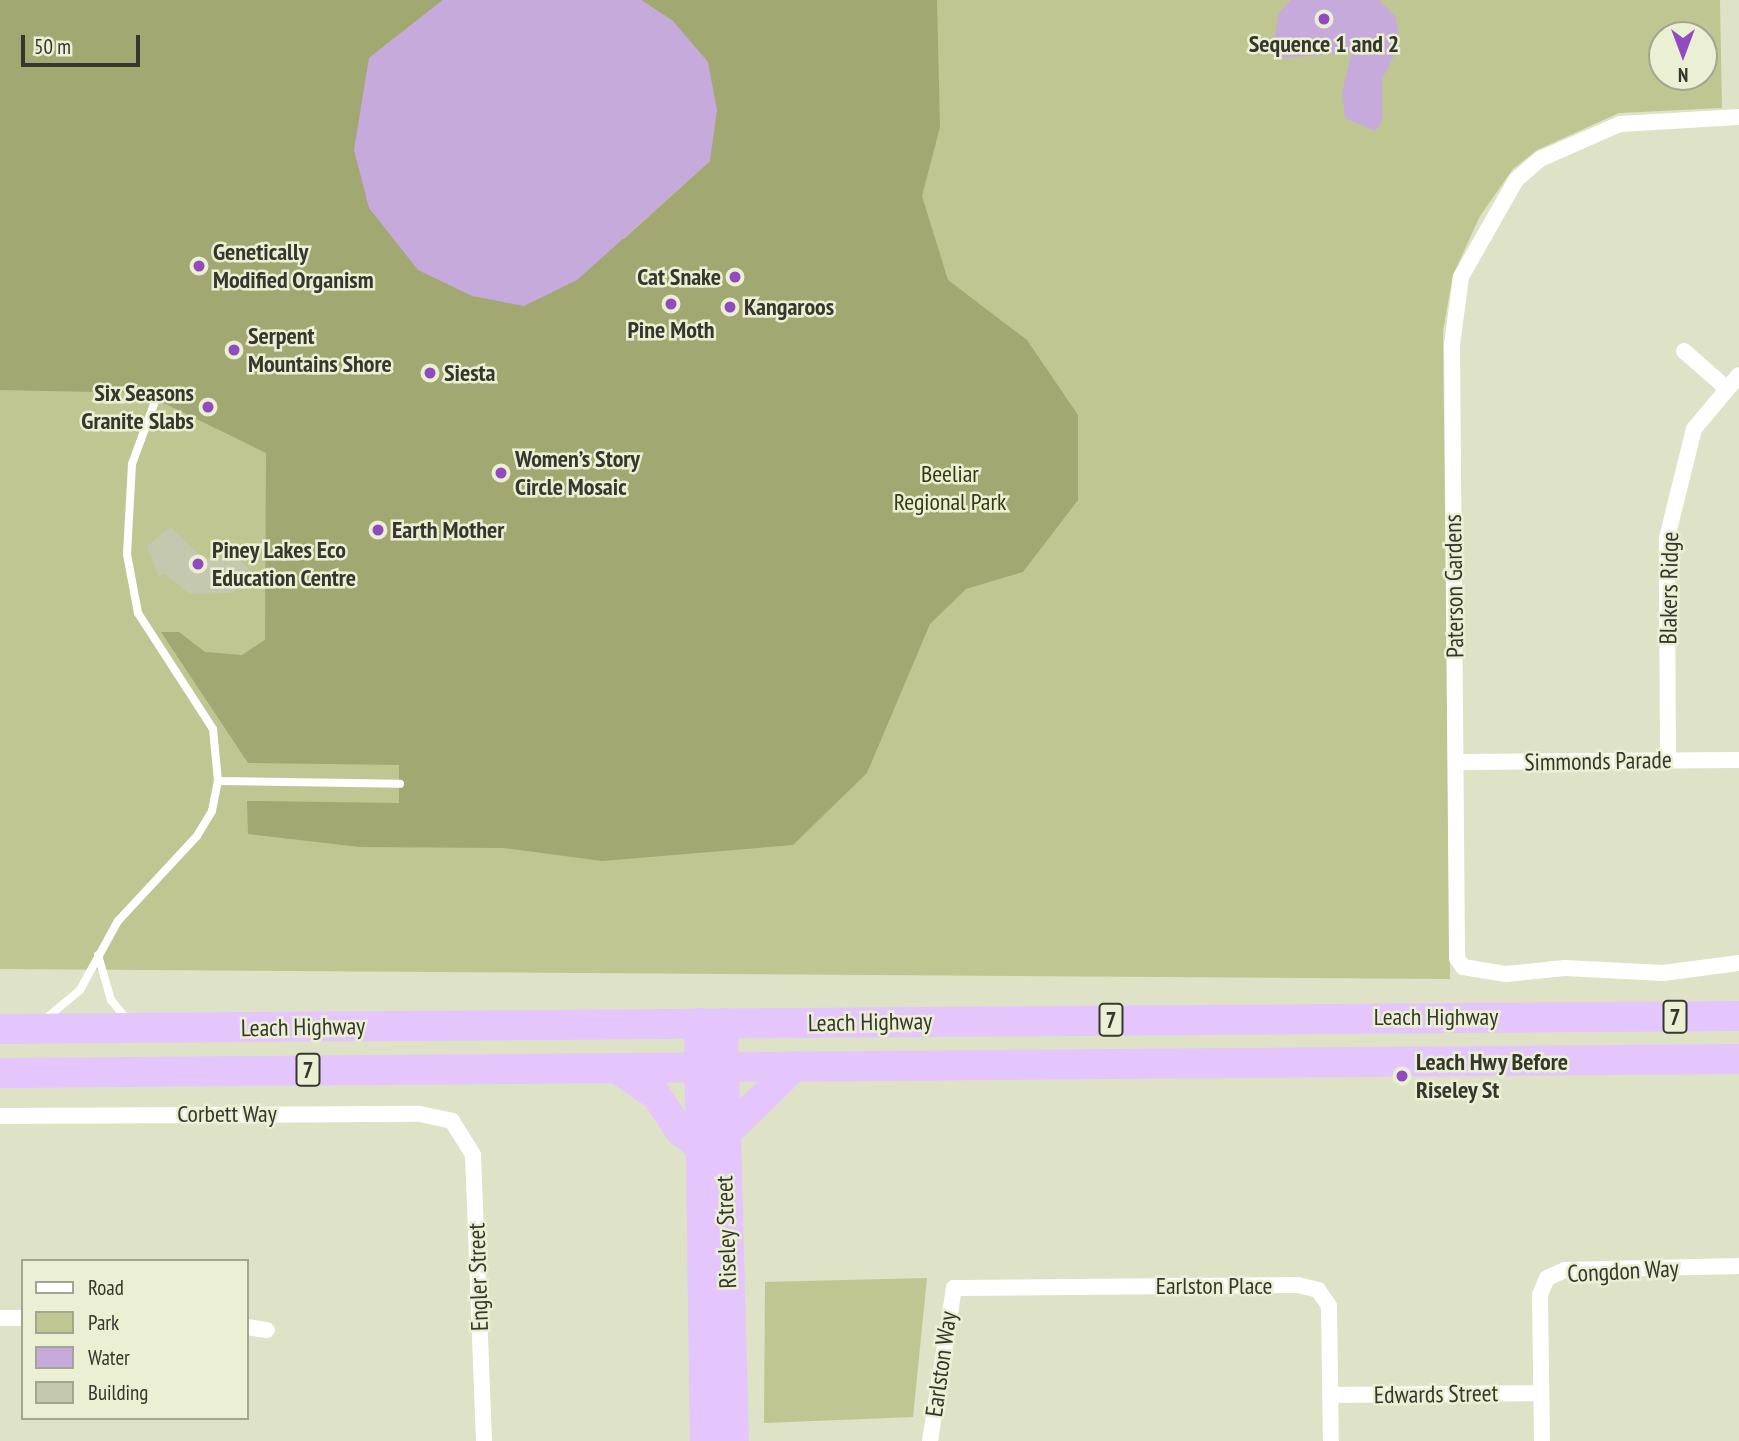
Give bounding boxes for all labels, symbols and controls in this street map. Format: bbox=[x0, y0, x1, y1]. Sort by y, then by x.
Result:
marker: Sequence 1 and 2 bbox=[1316, 11, 1332, 27]
scale bar bbox=[24, 21, 144, 65]
north arrow bbox=[1648, 21, 1718, 91]
place label: Sequence 1 and 2 bbox=[1249, 30, 1399, 58]
text: 50 m bbox=[34, 33, 71, 60]
text: N bbox=[1678, 63, 1688, 87]
place label: Genetically Modified Organism bbox=[213, 238, 374, 294]
marker: Genetically Modified Organism bbox=[191, 258, 207, 274]
place label: Cat Snake bbox=[637, 263, 721, 291]
marker: Cat Snake bbox=[727, 269, 743, 285]
place label: Kangaroos bbox=[744, 293, 834, 321]
marker: Pine Moth bbox=[663, 296, 679, 312]
marker: Kangaroos bbox=[722, 299, 738, 315]
place label: Pine Moth bbox=[627, 316, 715, 344]
place label: Serpent Mountains Shore bbox=[248, 322, 392, 378]
marker: Serpent Mountains Shore bbox=[226, 342, 242, 358]
place label: Siesta bbox=[444, 359, 496, 387]
marker: Siesta bbox=[422, 365, 438, 381]
place label: Six Seasons Granite Slabs bbox=[81, 379, 194, 435]
marker: Six Seasons Granite Slabs bbox=[200, 399, 216, 415]
place label: Women’s Story Circle Mosaic bbox=[515, 445, 640, 501]
park label: Beeliar Regional Park bbox=[894, 460, 1006, 516]
marker: Women’s Story Circle Mosaic bbox=[493, 465, 509, 481]
street label: Paterson Gardens bbox=[1438, 514, 1470, 658]
place label: Earth Mother bbox=[392, 516, 504, 544]
marker: Earth Mother bbox=[370, 522, 386, 538]
street label: Blakers Ridge bbox=[1654, 531, 1684, 645]
place label: Piney Lakes Eco Education Centre bbox=[212, 536, 356, 592]
marker: Piney Lakes Eco Education Centre bbox=[190, 556, 206, 572]
street label: Simmonds Parade bbox=[1524, 745, 1672, 777]
road number: 7 bbox=[1661, 998, 1689, 1036]
road number: 7 bbox=[1097, 1001, 1125, 1040]
street label: Leach Highway bbox=[1374, 1003, 1498, 1031]
street label: Leach Highway bbox=[808, 1007, 932, 1037]
street label: Leach Highway bbox=[241, 1012, 365, 1042]
place label: Leach Hwy Before Riseley St bbox=[1416, 1048, 1569, 1104]
road number: 7 bbox=[294, 1050, 322, 1090]
marker: Leach Hwy Before Riseley St bbox=[1394, 1068, 1410, 1084]
street label: Corbett Way bbox=[177, 1100, 277, 1128]
street label: Riseley Street bbox=[710, 1175, 742, 1289]
street label: Engler Street bbox=[462, 1223, 494, 1331]
street label: Congdon Way bbox=[1566, 1254, 1680, 1288]
legend bbox=[21, 1259, 248, 1420]
street label: Earlston Place bbox=[1156, 1272, 1272, 1300]
text: Road bbox=[88, 1274, 124, 1301]
text: Park bbox=[88, 1309, 119, 1336]
street label: Earlston Way bbox=[919, 1309, 963, 1419]
text: Water bbox=[88, 1344, 130, 1371]
text: Building bbox=[88, 1379, 148, 1406]
street label: Edwards Street bbox=[1374, 1379, 1498, 1409]

